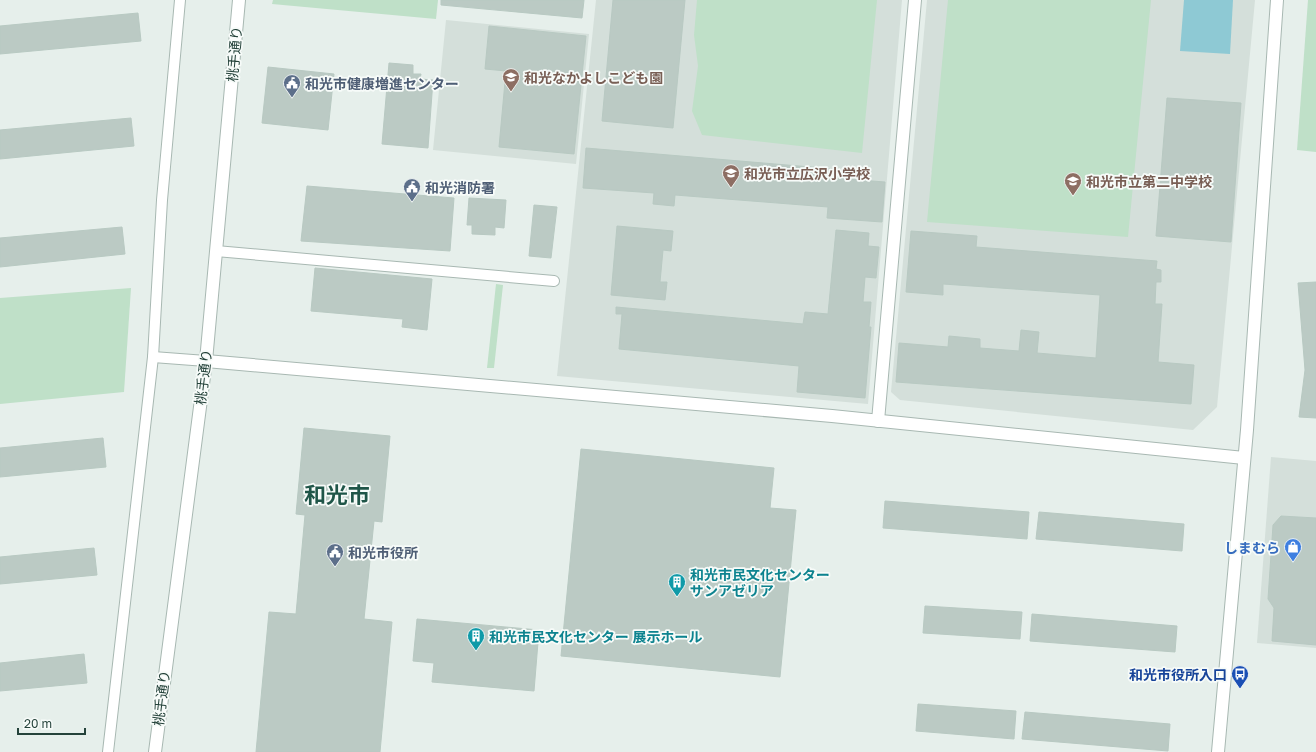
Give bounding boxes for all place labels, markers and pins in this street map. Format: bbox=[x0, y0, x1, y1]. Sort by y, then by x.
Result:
school or university icon: 和光なかよしこども園 bbox=[501, 67, 521, 92]
place label: 和光なかよしこども園 bbox=[524, 69, 663, 86]
public building icon: 和光市健康増進センター bbox=[282, 73, 302, 98]
place label: 和光市健康増進センター bbox=[305, 75, 459, 92]
school or university icon: 和光市立広沢小学校 bbox=[721, 163, 741, 188]
place label: 和光市立広沢小学校 bbox=[744, 165, 870, 182]
school or university icon: 和光市立第二中学校 bbox=[1063, 171, 1083, 196]
place label: 和光市立第二中学校 bbox=[1086, 173, 1212, 190]
public building icon: 和光消防署 bbox=[402, 177, 422, 202]
place label: 和光消防署 bbox=[425, 179, 495, 196]
shop icon: しまむら bbox=[1283, 537, 1303, 562]
place label: しまむら bbox=[1224, 539, 1280, 556]
public building icon: 和光市役所 bbox=[325, 542, 345, 567]
place label: 和光市役所 bbox=[348, 544, 418, 561]
place label: 和光市民文化センター サンアゼリア bbox=[690, 566, 830, 599]
building icon: 和光市民文化センター サンアゼリア bbox=[667, 572, 687, 597]
building icon: 和光市民文化センター 展示ホール bbox=[466, 626, 486, 651]
place label: 和光市民文化センター 展示ホール bbox=[489, 628, 703, 645]
bus stop icon: 和光市役所入口 bbox=[1230, 664, 1250, 689]
place label: 和光市役所入口 bbox=[1129, 666, 1227, 683]

